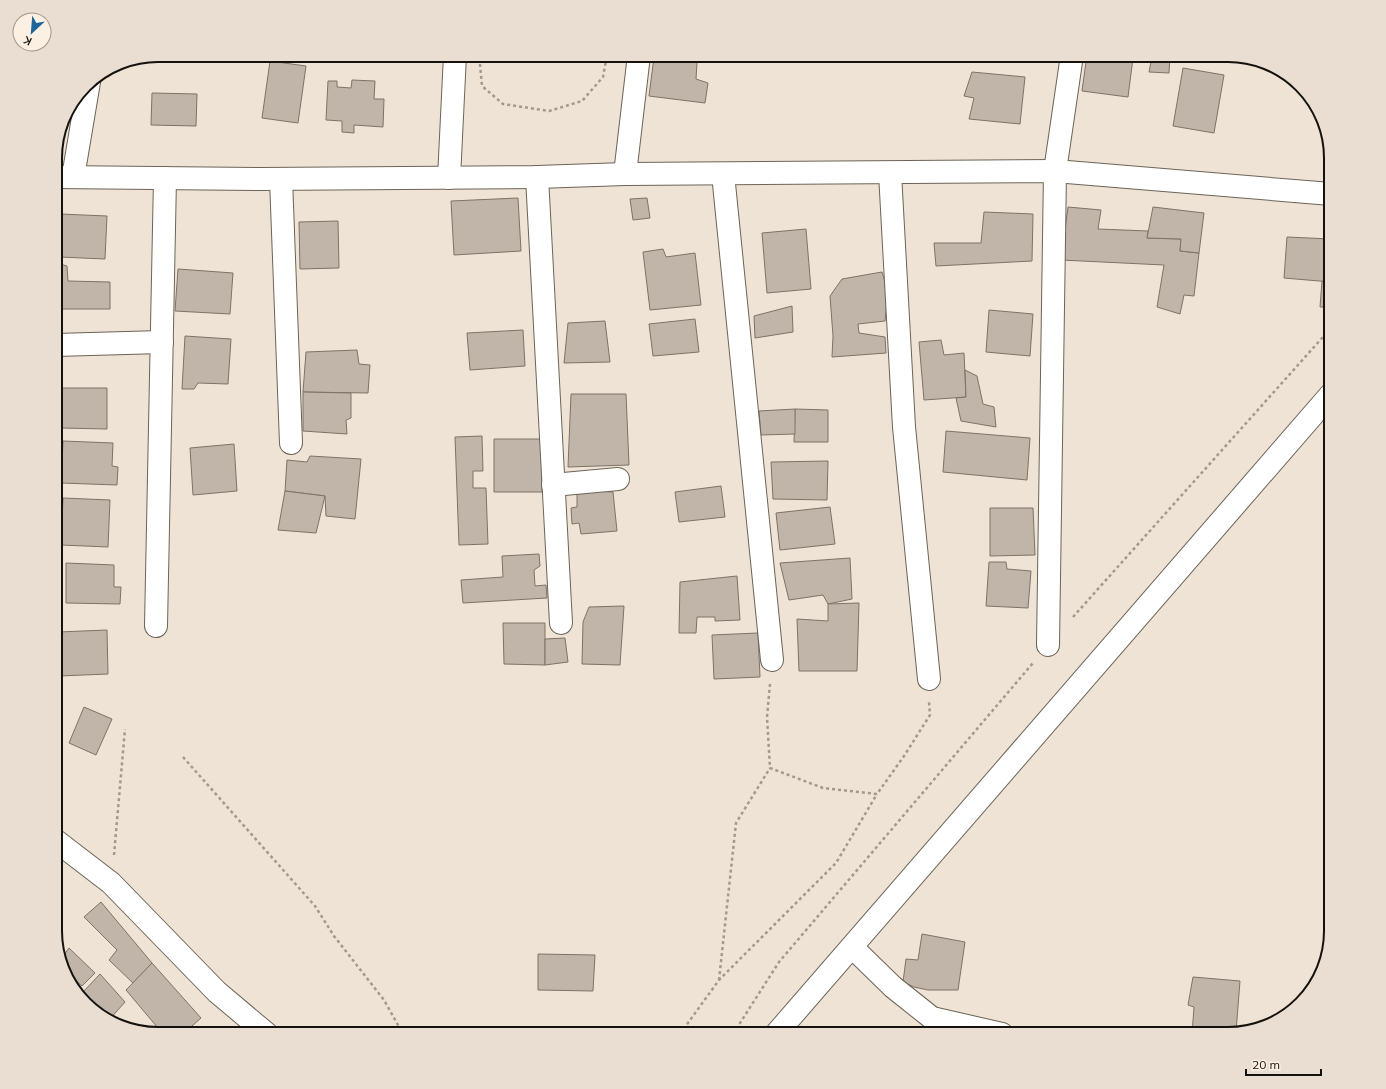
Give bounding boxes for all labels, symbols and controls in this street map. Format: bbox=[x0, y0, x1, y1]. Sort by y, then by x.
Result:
north arrow bbox=[12, 12, 52, 52]
text: K bbox=[21, 33, 34, 49]
scale bar bbox=[1246, 1051, 1321, 1077]
text: 20 m bbox=[1252, 1057, 1280, 1072]

